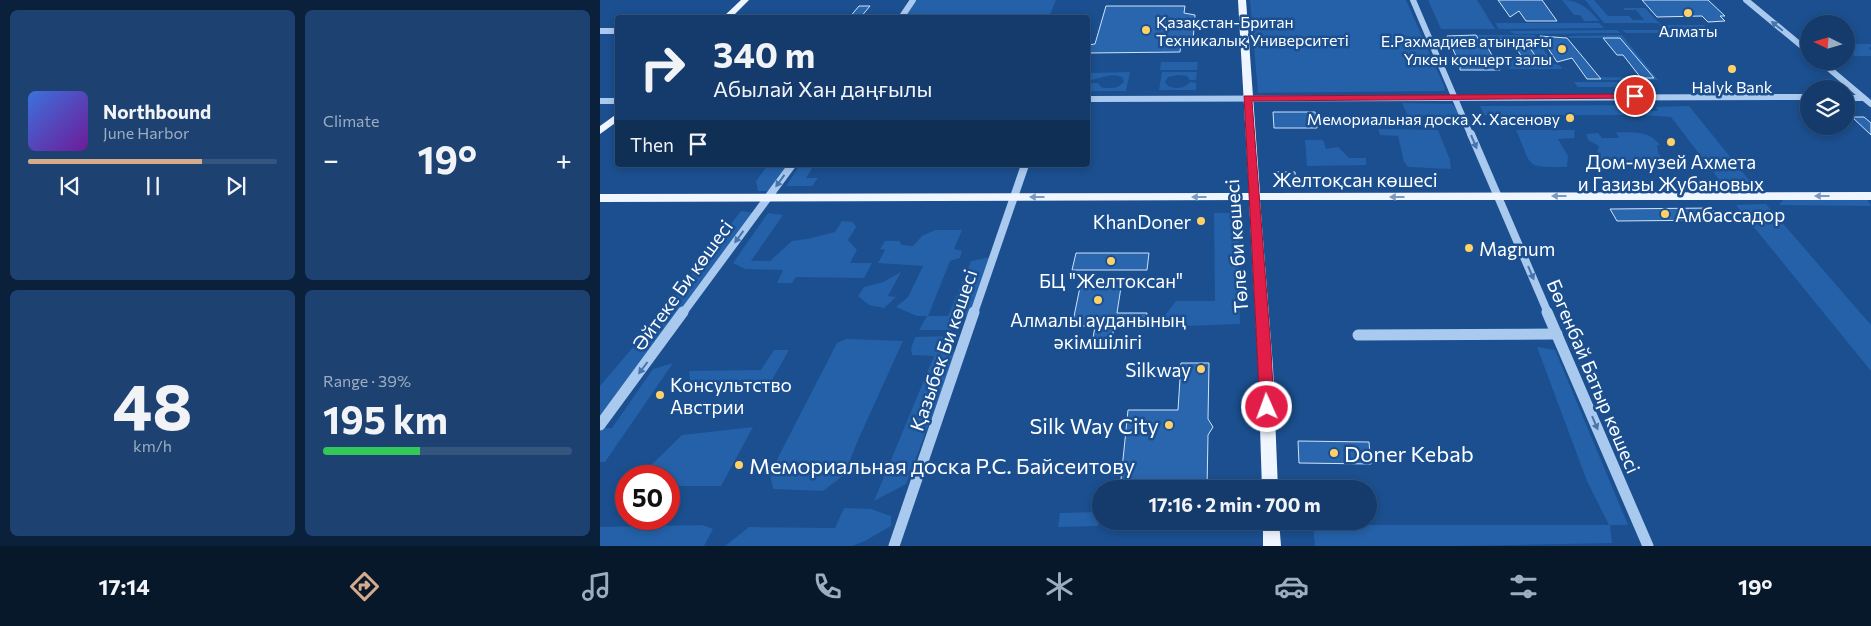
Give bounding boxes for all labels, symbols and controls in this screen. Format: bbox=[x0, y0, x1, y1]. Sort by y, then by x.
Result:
marker: Алматы bbox=[1682, 7, 1694, 19]
place label: Қазақстан-Британ Техникалық Университеті bbox=[1156, 12, 1349, 49]
north arrow bbox=[1800, 15, 1855, 70]
map controls bbox=[1800, 15, 1855, 135]
one-way arrow bbox=[1771, 20, 1784, 31]
place label: Алматы bbox=[1658, 21, 1718, 40]
marker: Қазақстан-Британ Техникалық Университеті bbox=[1140, 24, 1152, 36]
place label: Е.Рахмадиев атындағы Үлкен концерт залы bbox=[1381, 31, 1552, 68]
text: 340 m bbox=[713, 32, 815, 75]
icon: right bbox=[630, 35, 695, 100]
marker: Е.Рахмадиев атындағы Үлкен концерт залы bbox=[1556, 43, 1568, 55]
marker: Halyk Bank bbox=[1726, 63, 1738, 75]
text: Абылай Хан даңғылы bbox=[713, 75, 933, 102]
pin bbox=[1614, 75, 1656, 117]
place label: Halyk Bank bbox=[1692, 77, 1773, 96]
button: layers bbox=[1800, 80, 1855, 135]
icon: arrive bbox=[1621, 82, 1649, 110]
text: Northbound bbox=[103, 100, 211, 123]
place label: Мемориальная доска Х. Хасенову bbox=[1307, 109, 1560, 128]
text: Climate bbox=[323, 111, 379, 130]
marker: Мемориальная доска Х. Хасенову bbox=[1564, 112, 1576, 124]
text: June Harbor bbox=[103, 123, 189, 142]
icon: arrive bbox=[684, 130, 712, 158]
text: Then bbox=[630, 133, 674, 156]
text: 19° bbox=[417, 135, 477, 182]
one-way arrow bbox=[1471, 135, 1479, 149]
marker: Дом-музей Ахмета и Газизы Жубановых bbox=[1665, 136, 1677, 148]
text: − bbox=[323, 142, 339, 176]
text: + bbox=[556, 142, 572, 176]
place label: Дом-музей Ахмета и Газизы Жубановых bbox=[1578, 150, 1764, 195]
street label: Желтоқсан көшесі bbox=[1272, 168, 1438, 191]
icon: previous bbox=[56, 172, 84, 200]
icon: pause bbox=[139, 172, 167, 200]
icon: next bbox=[222, 172, 250, 200]
one-way arrow bbox=[775, 174, 785, 188]
street label: Төле би көшесі bbox=[1220, 178, 1252, 314]
one-way arrow bbox=[1551, 192, 1567, 200]
one-way arrow bbox=[1814, 192, 1830, 200]
one-way arrow bbox=[1028, 193, 1044, 201]
one-way arrow bbox=[1191, 193, 1207, 201]
one-way arrow bbox=[1388, 193, 1404, 201]
place label: Амбассадор bbox=[1675, 203, 1785, 226]
marker: Амбассадор bbox=[1659, 208, 1671, 220]
place label: KhanDoner bbox=[1093, 210, 1191, 233]
street label: Әйтеке Би көшесі bbox=[627, 215, 737, 355]
marker: KhanDoner bbox=[1195, 215, 1207, 227]
one-way arrow bbox=[734, 230, 744, 244]
place label: Magnum bbox=[1479, 237, 1555, 260]
marker: Magnum bbox=[1463, 242, 1475, 254]
marker: БЦ "Желтоксан" bbox=[1105, 255, 1117, 267]
street label: Қазыбек Би көшесі bbox=[905, 266, 981, 434]
one-way arrow bbox=[1527, 266, 1535, 280]
place label: БЦ "Желтоксан" bbox=[1039, 269, 1183, 292]
street label: Бөгенбай Батыр көшесі bbox=[1543, 275, 1645, 477]
marker: Алмалы ауданының әкімшілігі bbox=[1092, 294, 1104, 306]
place label: Алмалы ауданының әкімшілігі bbox=[1010, 308, 1186, 353]
place label: Silkway bbox=[1125, 358, 1191, 381]
one-way arrow bbox=[637, 361, 648, 374]
marker: Silkway bbox=[1195, 363, 1207, 375]
text: 48 bbox=[112, 364, 193, 443]
text: Range · 39% bbox=[323, 371, 411, 390]
place label: Консультство Австрии bbox=[670, 373, 792, 418]
position arrow bbox=[1240, 380, 1292, 432]
marker: Консультство Австрии bbox=[654, 389, 666, 401]
text: 195 km bbox=[323, 395, 448, 442]
place label: Silk Way City bbox=[1029, 412, 1159, 439]
one-way arrow bbox=[1591, 416, 1599, 431]
marker: Silk Way City bbox=[1163, 419, 1175, 431]
text: km/h bbox=[133, 436, 172, 455]
place label: Doner Kebab bbox=[1344, 440, 1474, 467]
marker: Doner Kebab bbox=[1328, 447, 1340, 459]
place label: Мемориальная доска Р.С. Байсеитову bbox=[749, 452, 1135, 479]
marker: Мемориальная доска Р.С. Байсеитову bbox=[733, 459, 745, 471]
speed limit sign: 50 bbox=[615, 465, 680, 530]
text: 17:16 · 2 min · 700 m bbox=[1148, 493, 1321, 516]
icon: directions bbox=[347, 569, 382, 604]
icon: music bbox=[579, 569, 614, 604]
icon: phone bbox=[810, 569, 845, 604]
icon: climate bbox=[1042, 569, 1077, 604]
icon: car bbox=[1274, 569, 1309, 604]
icon: filters bbox=[1506, 569, 1541, 604]
text: 17:14 bbox=[98, 573, 150, 600]
text: 19° bbox=[1738, 573, 1773, 600]

